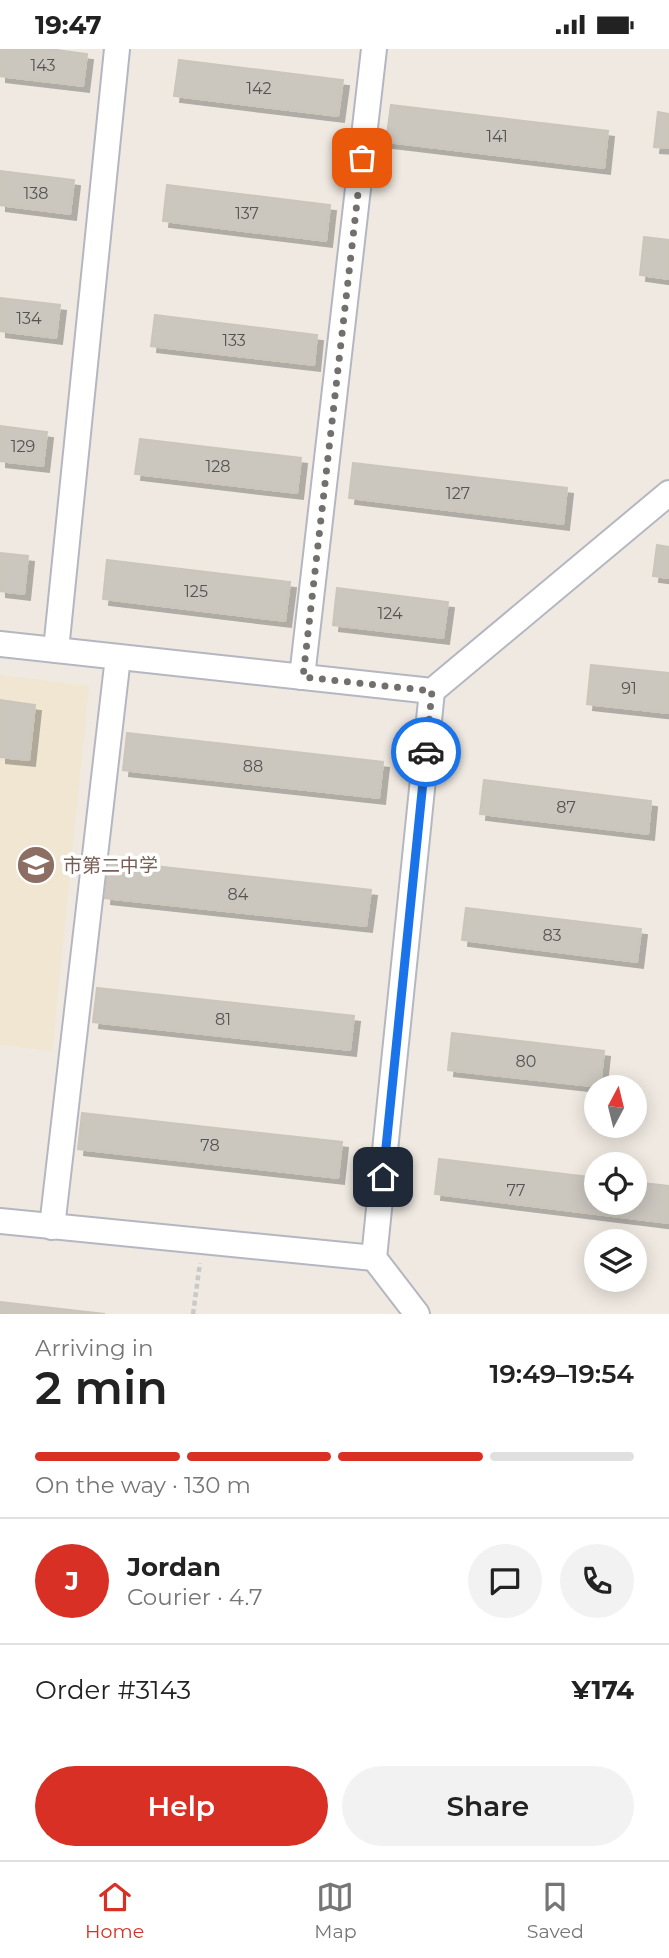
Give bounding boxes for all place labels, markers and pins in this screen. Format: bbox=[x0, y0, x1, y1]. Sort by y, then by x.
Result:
pin bbox=[332, 128, 392, 188]
school or university icon: 市第二中学 bbox=[15, 844, 57, 886]
place label: 市第二中学 bbox=[63, 854, 158, 877]
pin bbox=[353, 1147, 413, 1207]

